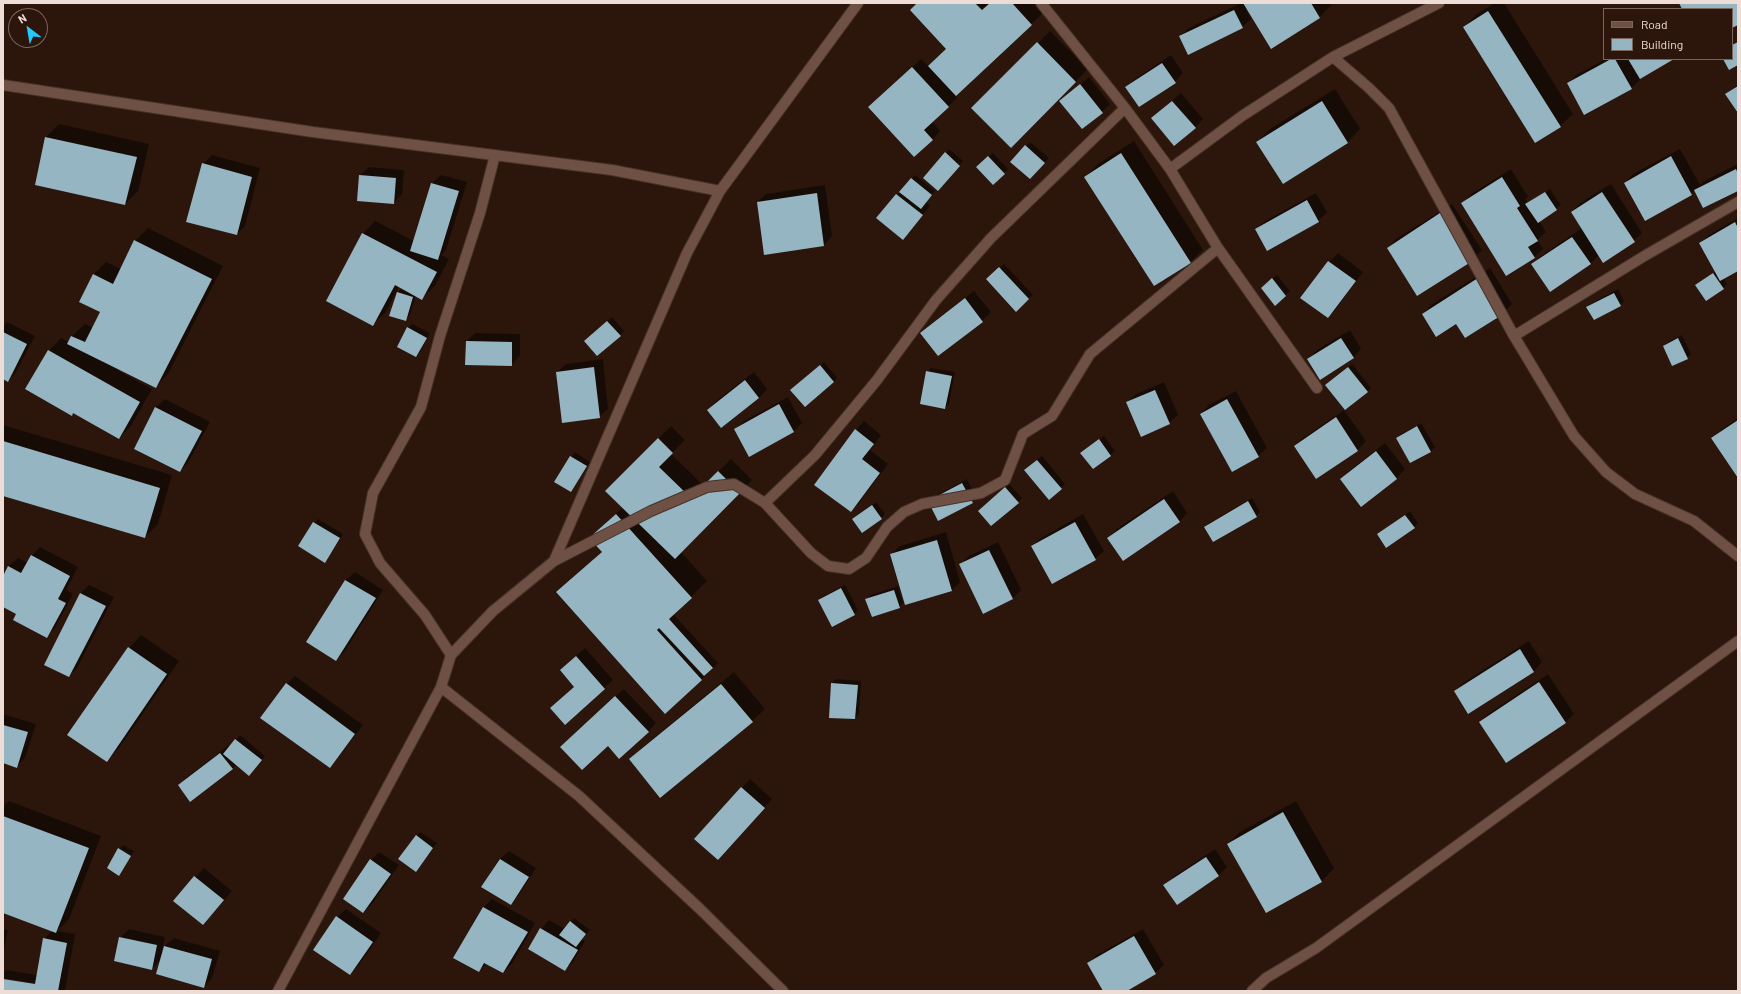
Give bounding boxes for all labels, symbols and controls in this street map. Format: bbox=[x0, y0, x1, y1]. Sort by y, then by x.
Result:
north arrow bbox=[8, 8, 48, 48]
legend bbox=[1603, 8, 1733, 60]
text: N bbox=[16, 11, 29, 26]
text: Road bbox=[1641, 17, 1668, 31]
text: Building bbox=[1641, 37, 1683, 51]

